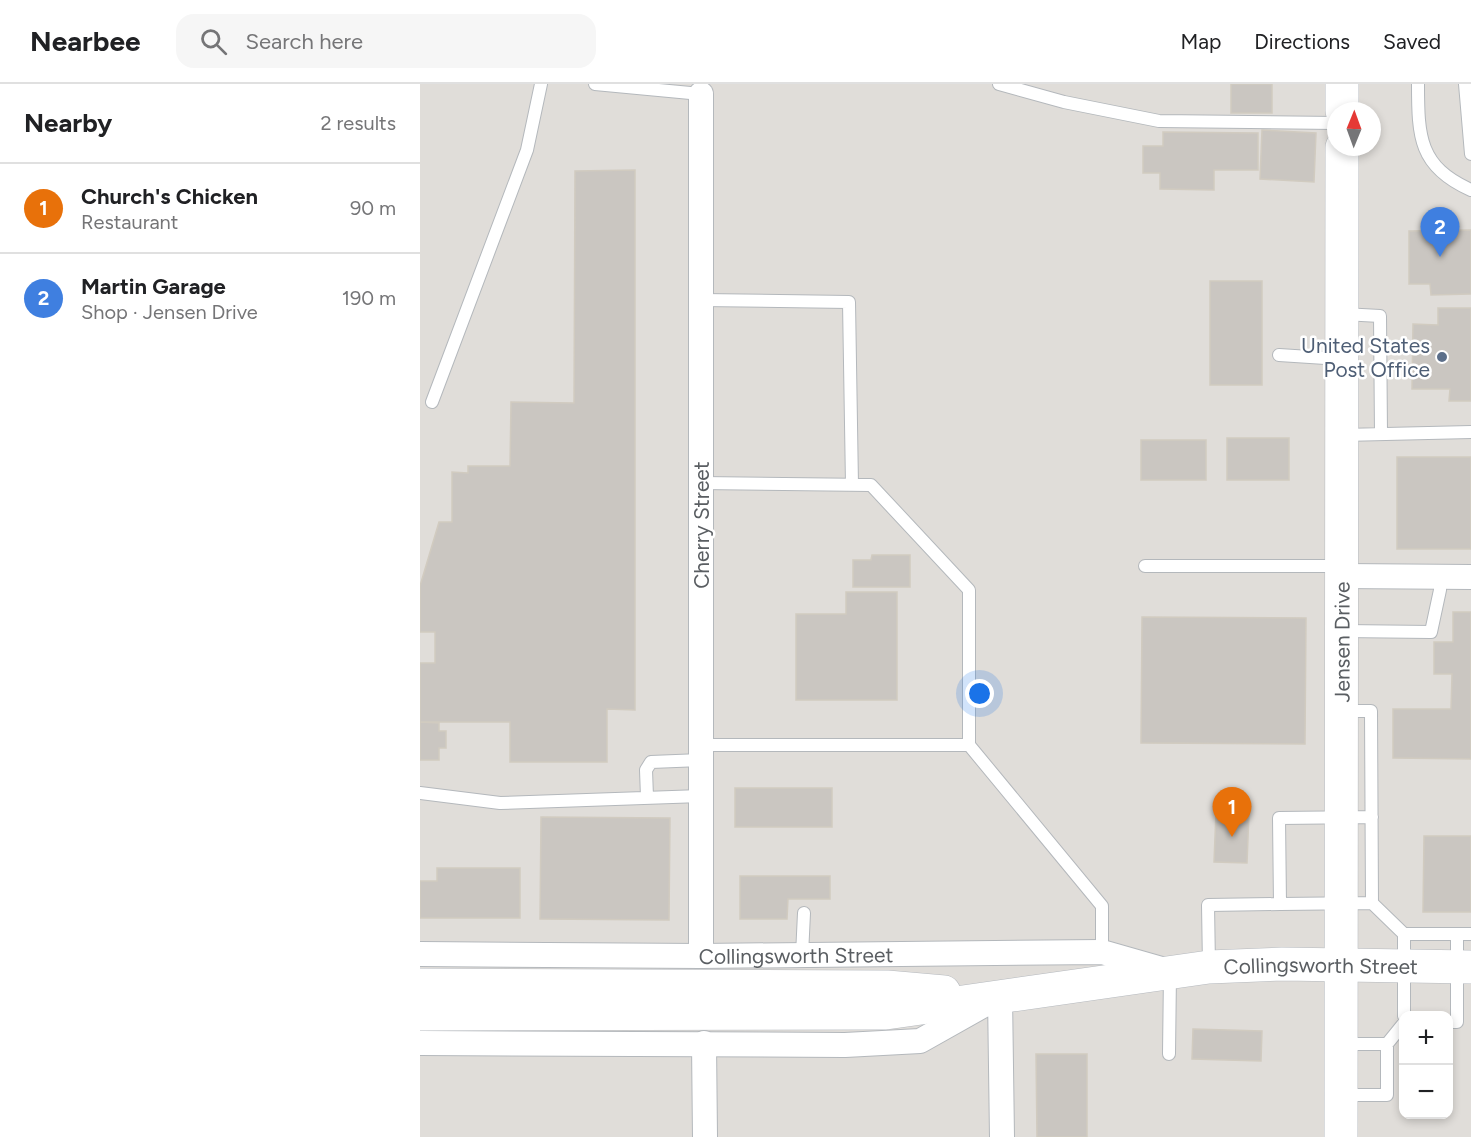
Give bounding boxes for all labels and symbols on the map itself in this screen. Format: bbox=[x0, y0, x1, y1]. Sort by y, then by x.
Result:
north arrow bbox=[1327, 102, 1381, 156]
pin: 2 bbox=[1420, 208, 1460, 257]
place label: United States Post Office bbox=[1301, 333, 1430, 382]
marker: United States Post Office bbox=[1435, 350, 1449, 364]
street label: Cherry Street bbox=[689, 461, 714, 589]
street label: Jensen Drive bbox=[1329, 582, 1354, 702]
your location bbox=[965, 679, 994, 708]
pin: 1 bbox=[1212, 788, 1252, 837]
street label: Collingsworth Street bbox=[699, 942, 893, 969]
street label: Collingsworth Street bbox=[1223, 951, 1418, 979]

